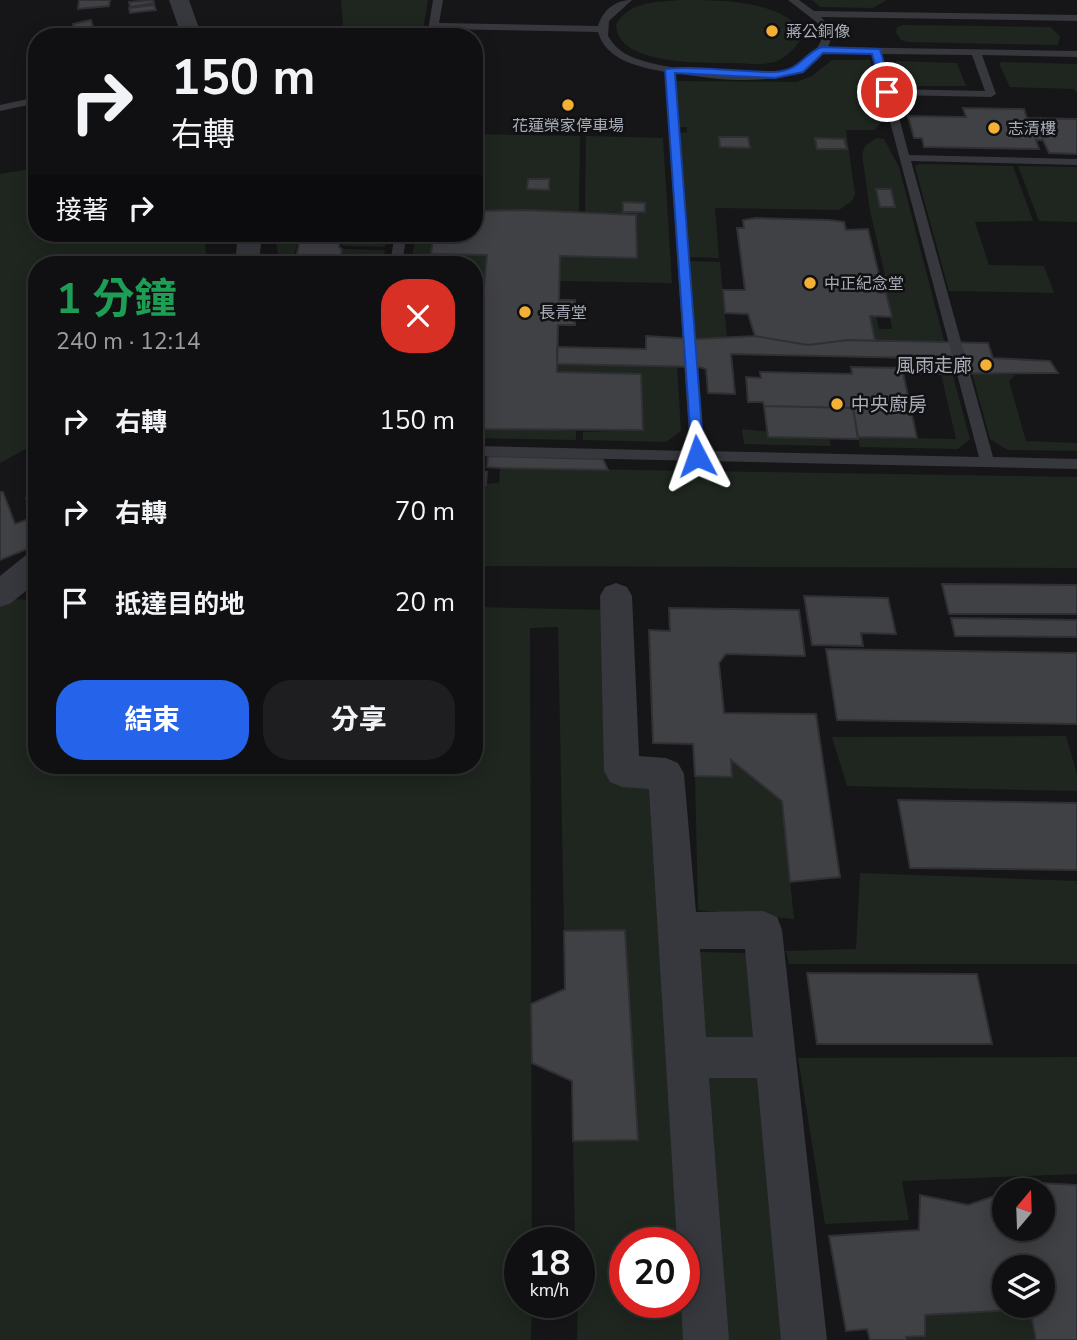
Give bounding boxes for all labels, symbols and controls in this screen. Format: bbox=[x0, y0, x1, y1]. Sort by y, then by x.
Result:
place label: 蔣公銅像 bbox=[786, 21, 850, 43]
marker: 蔣公銅像 bbox=[764, 23, 780, 39]
text: 150 m bbox=[171, 44, 315, 111]
icon: right bbox=[56, 56, 147, 147]
pin bbox=[857, 62, 917, 122]
icon: arrive bbox=[868, 73, 906, 111]
marker: 花蓮榮家停車場 bbox=[560, 97, 576, 113]
text: 右轉 bbox=[171, 113, 235, 156]
place label: 花蓮榮家停車場 bbox=[512, 115, 624, 137]
place label: 志清樓 bbox=[1008, 118, 1056, 140]
marker: 志清樓 bbox=[986, 120, 1002, 136]
icon: right bbox=[122, 189, 160, 227]
text: 接著 bbox=[56, 193, 108, 228]
text: 1 分鐘 bbox=[56, 271, 177, 328]
place label: 中正紀念堂 bbox=[824, 273, 904, 295]
marker: 中正紀念堂 bbox=[802, 275, 818, 291]
button: close bbox=[381, 279, 455, 353]
place label: 長青堂 bbox=[539, 302, 587, 324]
marker: 長青堂 bbox=[517, 304, 533, 320]
text: 240 m · 12:14 bbox=[56, 326, 201, 357]
place label: 風雨走廊 bbox=[896, 353, 972, 379]
marker: 風雨走廊 bbox=[978, 357, 994, 373]
place label: 中央廚房 bbox=[851, 392, 927, 418]
marker: 中央廚房 bbox=[829, 396, 845, 412]
icon: right bbox=[56, 402, 94, 440]
text: 150 m bbox=[379, 403, 455, 438]
text: 右轉 bbox=[115, 405, 167, 440]
position arrow bbox=[660, 419, 734, 493]
icon: right bbox=[56, 493, 94, 531]
text: 70 m bbox=[395, 494, 455, 529]
text: 右轉 bbox=[115, 496, 167, 531]
icon: arrive bbox=[56, 584, 94, 622]
text: 20 m bbox=[395, 585, 455, 620]
text: 抵達目的地 bbox=[115, 587, 245, 622]
button: 結束 bbox=[56, 680, 249, 760]
button: 分享 bbox=[263, 680, 455, 760]
north arrow bbox=[992, 1178, 1055, 1241]
map controls bbox=[992, 1178, 1055, 1318]
speed limit sign: 20 bbox=[609, 1227, 700, 1318]
text: 18 bbox=[528, 1240, 571, 1287]
button: layers bbox=[992, 1255, 1055, 1318]
text: km/h bbox=[530, 1278, 569, 1302]

